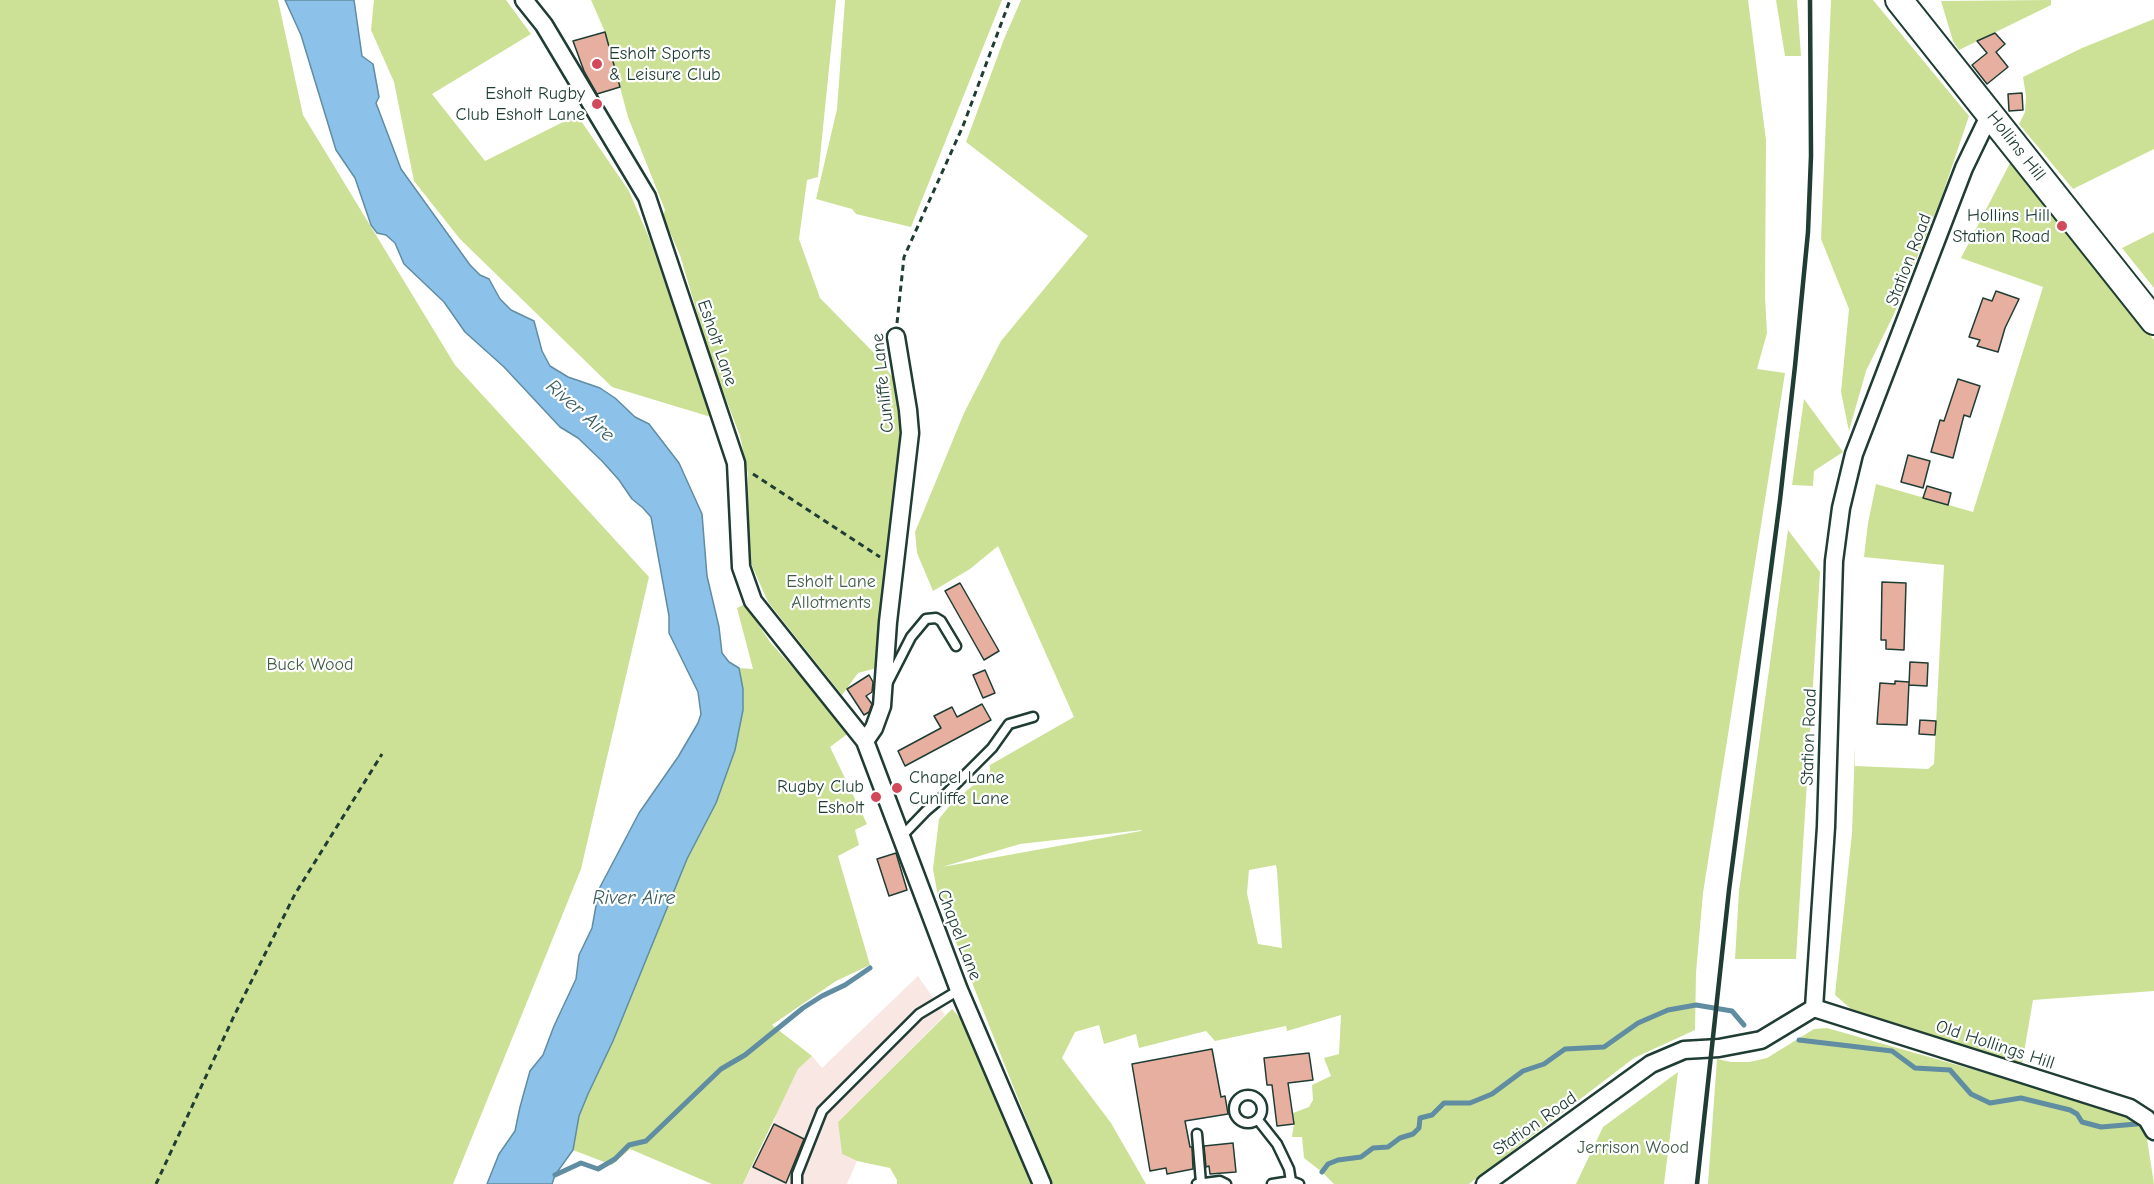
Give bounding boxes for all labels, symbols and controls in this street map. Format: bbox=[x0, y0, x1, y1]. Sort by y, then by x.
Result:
place label: Esholt Sports & Leisure Club bbox=[609, 43, 721, 86]
marker: Esholt Sports & Leisure Club bbox=[590, 57, 604, 71]
place label: Esholt Rugby Club Esholt Lane bbox=[456, 83, 585, 125]
marker: Esholt Rugby Club Esholt Lane bbox=[590, 97, 604, 111]
street label: Hollins Hill bbox=[1982, 107, 2050, 185]
place label: Hollins Hill Station Road bbox=[1953, 205, 2050, 248]
street label: Station Road bbox=[1881, 211, 1937, 309]
marker: Hollins Hill Station Road bbox=[2055, 219, 2069, 233]
street label: Esholt Lane bbox=[692, 297, 742, 389]
street label: Cunliffe Lane bbox=[867, 332, 899, 434]
water label: River Aire bbox=[541, 375, 619, 447]
park label: Esholt Lane Allotments bbox=[786, 571, 876, 614]
park label: Buck Wood bbox=[266, 654, 354, 676]
street label: Station Road bbox=[1797, 688, 1821, 786]
place label: Chapel Lane Cunliffe Lane bbox=[909, 767, 1009, 810]
place label: Rugby Club Esholt bbox=[777, 776, 864, 818]
marker: Chapel Lane Cunliffe Lane bbox=[890, 781, 904, 795]
marker: Rugby Club Esholt bbox=[869, 790, 883, 804]
water label: River Aire bbox=[592, 886, 676, 910]
street label: Chapel Lane bbox=[932, 887, 986, 983]
street label: Old Hollings Hill bbox=[1933, 1016, 2057, 1074]
street label: Station Road bbox=[1489, 1087, 1581, 1161]
park label: Jerrison Wood bbox=[1577, 1137, 1689, 1159]

